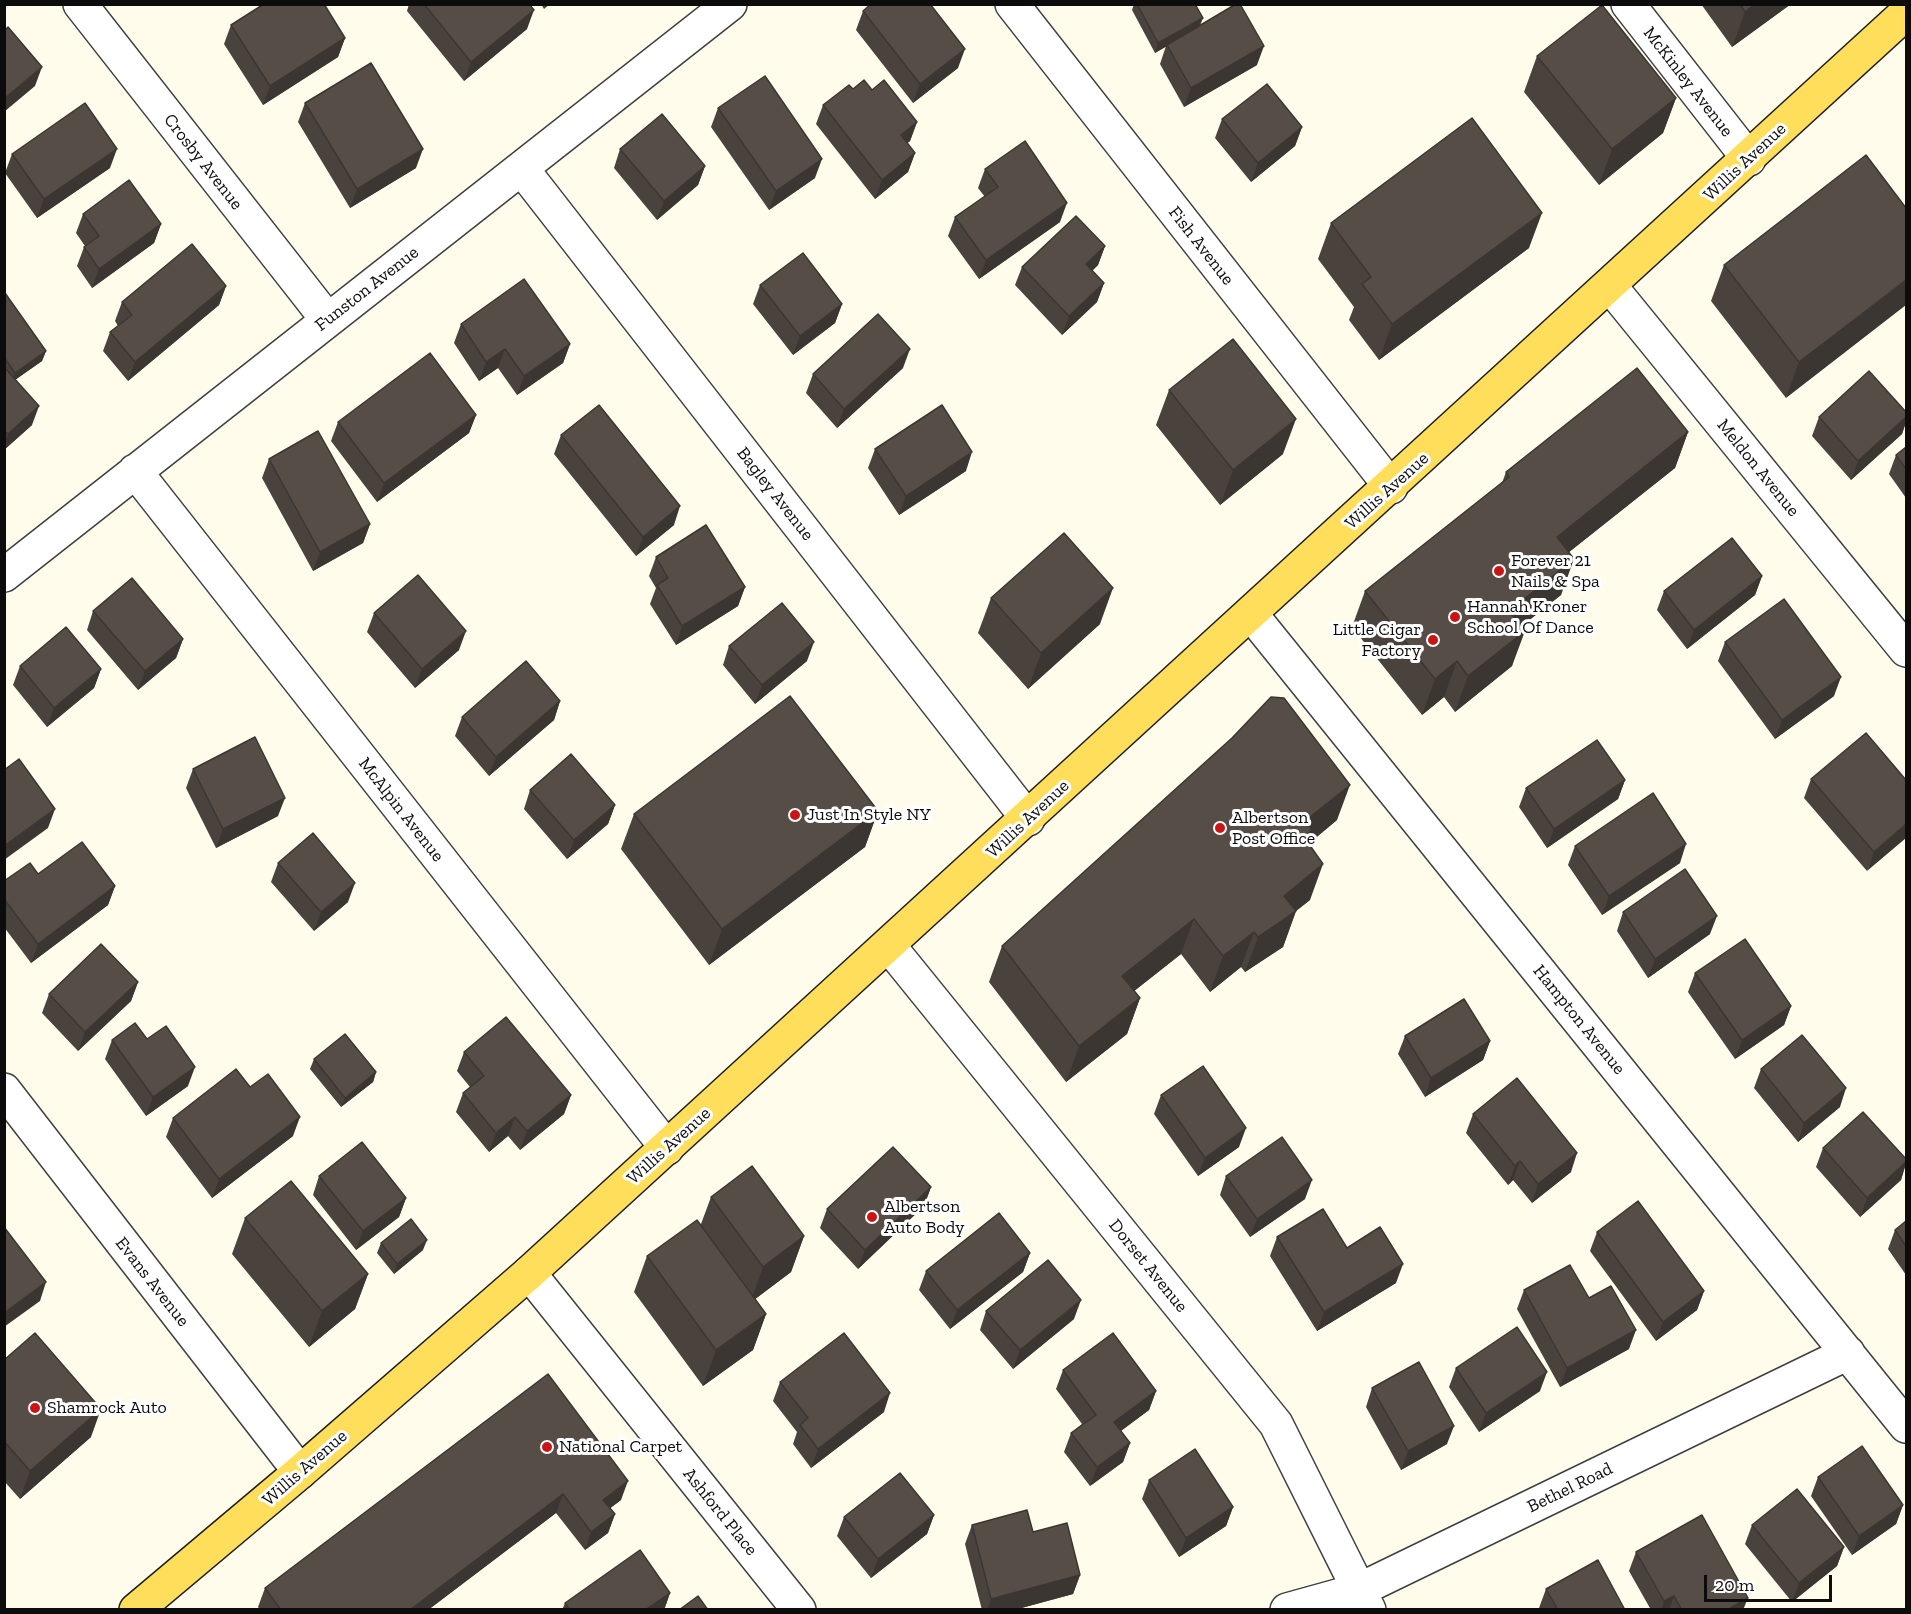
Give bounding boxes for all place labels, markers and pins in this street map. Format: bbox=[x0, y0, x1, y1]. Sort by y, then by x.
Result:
place label: Forever 21 Nails & Spa bbox=[1511, 550, 1600, 592]
marker: Forever 21 Nails & Spa bbox=[1492, 564, 1506, 578]
place label: Hannah Kroner School Of Dance bbox=[1467, 596, 1594, 638]
marker: Hannah Kroner School Of Dance bbox=[1448, 610, 1462, 624]
place label: Little Cigar Factory bbox=[1333, 619, 1421, 662]
marker: Little Cigar Factory bbox=[1426, 633, 1440, 647]
place label: Just In Style NY bbox=[807, 804, 931, 826]
place label: Albertson Post Office bbox=[1232, 807, 1315, 850]
marker: Just In Style NY bbox=[788, 808, 802, 822]
marker: Albertson Post Office bbox=[1213, 821, 1227, 835]
place label: Albertson Auto Body bbox=[884, 1196, 964, 1238]
marker: Albertson Auto Body bbox=[865, 1210, 879, 1224]
place label: Shamrock Auto bbox=[47, 1397, 167, 1419]
marker: Shamrock Auto bbox=[28, 1401, 42, 1415]
place label: National Carpet bbox=[559, 1436, 682, 1458]
marker: National Carpet bbox=[540, 1440, 554, 1454]

